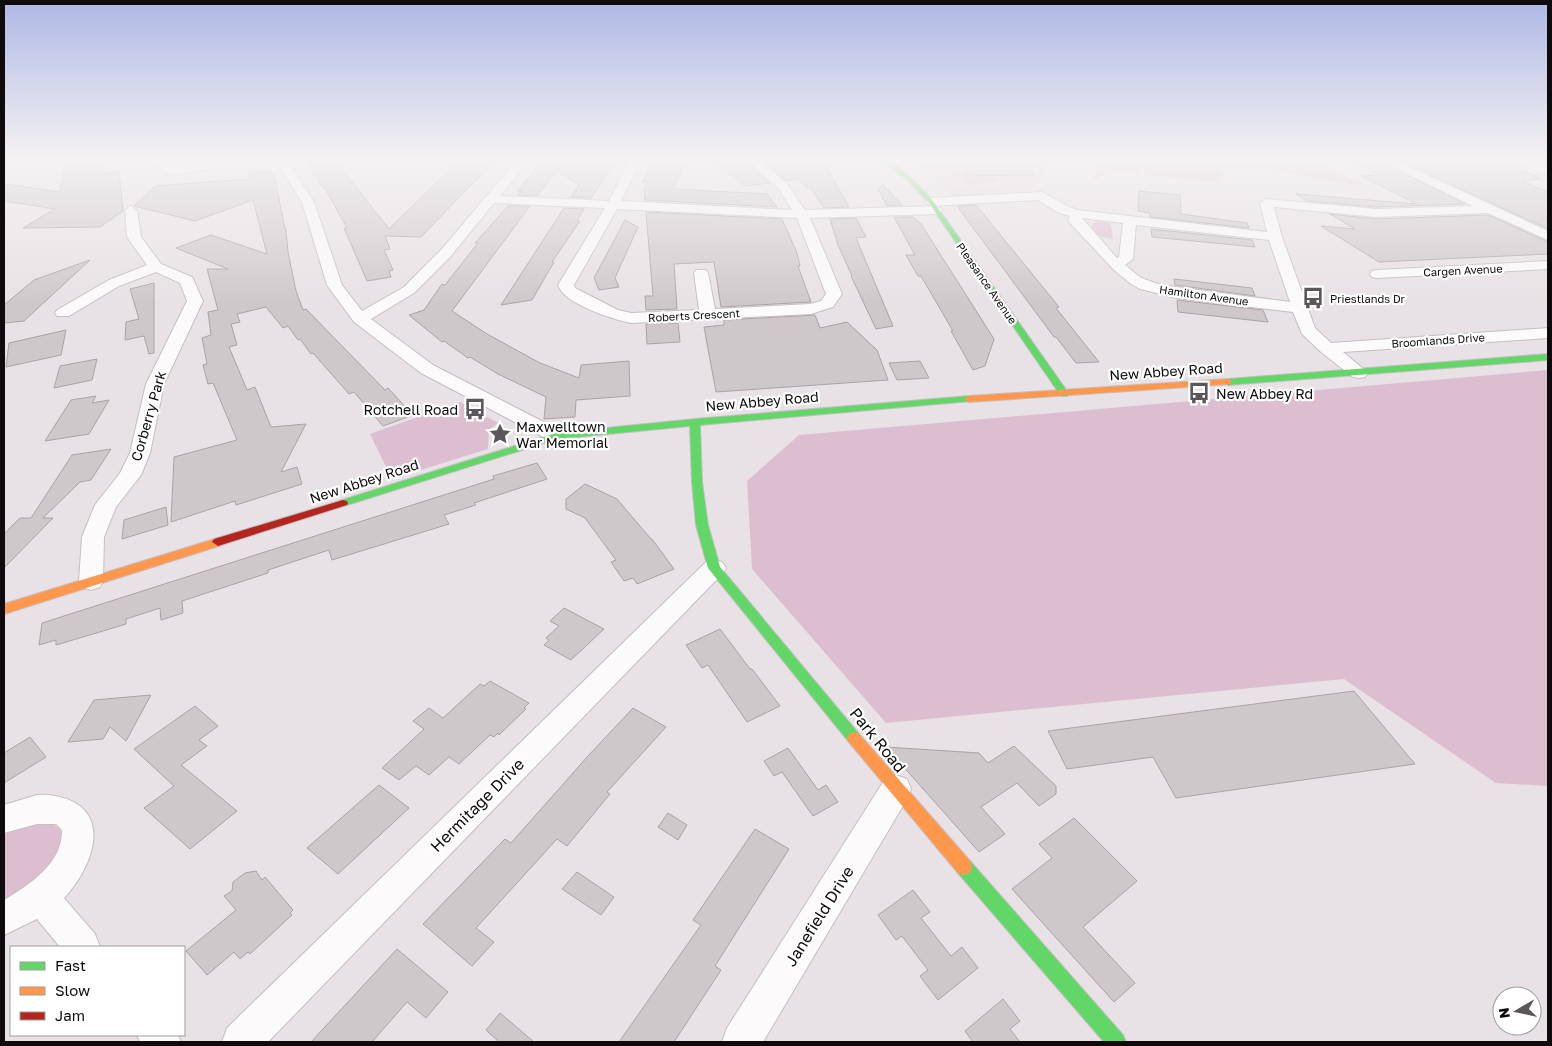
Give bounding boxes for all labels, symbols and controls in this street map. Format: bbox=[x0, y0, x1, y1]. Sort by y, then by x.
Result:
street label: Pleasance Avenue bbox=[954, 240, 1020, 326]
street label: Cargen Avenue bbox=[1423, 261, 1503, 279]
street label: Hamilton Avenue bbox=[1159, 282, 1249, 308]
bus stop icon: Priestlands Dr bbox=[1300, 285, 1326, 311]
place label: Priestlands Dr bbox=[1330, 292, 1406, 305]
street label: Roberts Crescent bbox=[648, 306, 740, 324]
street label: Broomlands Drive bbox=[1391, 330, 1485, 350]
street label: New Abbey Road bbox=[1109, 359, 1223, 383]
street label: Corberry Park bbox=[127, 369, 169, 463]
bus stop icon: New Abbey Rd bbox=[1186, 380, 1212, 406]
place label: New Abbey Rd bbox=[1216, 385, 1313, 402]
street label: New Abbey Road bbox=[705, 388, 819, 414]
bus stop icon: Rotchell Road bbox=[462, 396, 488, 422]
place label: Rotchell Road bbox=[364, 401, 458, 418]
place label: Maxwelltown War Memorial bbox=[516, 418, 608, 451]
place icon: Maxwelltown War Memorial bbox=[487, 421, 513, 447]
street label: New Abbey Road bbox=[307, 455, 421, 507]
street label: Park Road bbox=[846, 703, 910, 777]
street label: Hermitage Drive bbox=[426, 754, 528, 856]
street label: Janefield Drive bbox=[780, 862, 858, 970]
legend bbox=[10, 946, 185, 1036]
text: Fast bbox=[55, 956, 86, 974]
text: Slow bbox=[55, 981, 90, 999]
north arrow bbox=[1492, 986, 1542, 1036]
text: Jam bbox=[55, 1006, 85, 1024]
text: N bbox=[1494, 1007, 1513, 1020]

